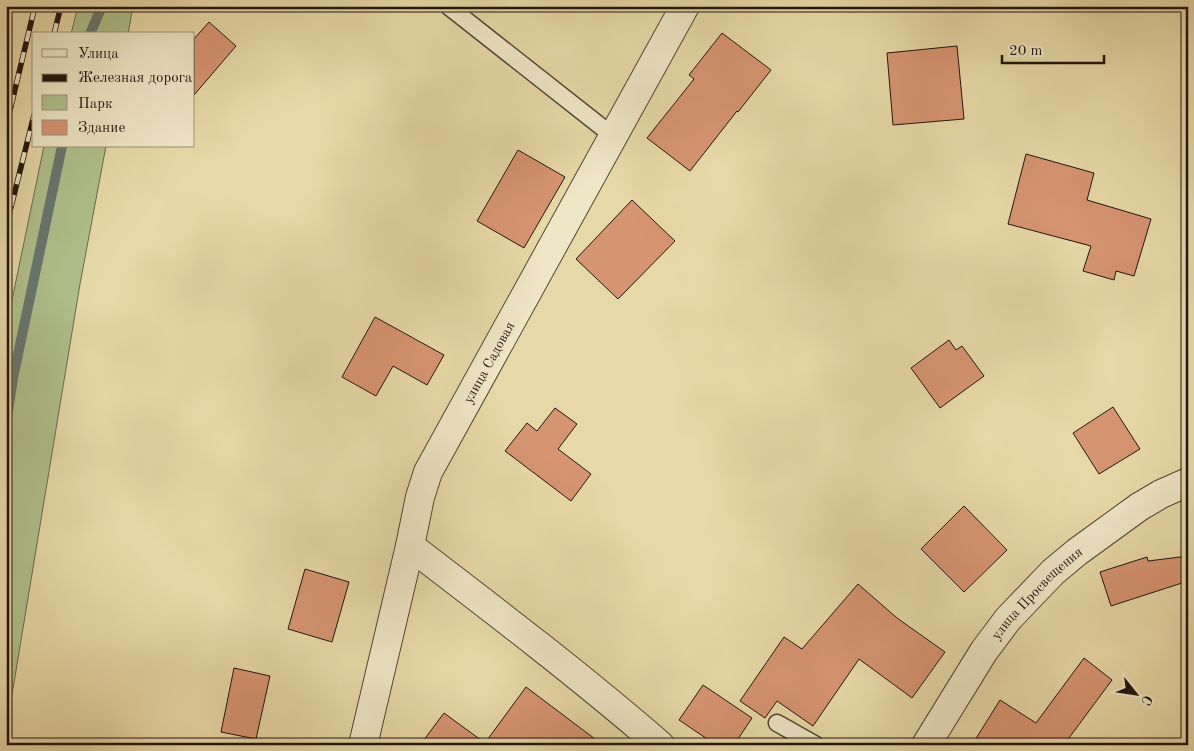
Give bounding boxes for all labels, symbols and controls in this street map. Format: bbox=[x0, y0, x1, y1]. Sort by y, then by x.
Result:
legend bbox=[32, 32, 195, 148]
scale bar bbox=[1002, 32, 1104, 64]
text: 20 m bbox=[1009, 44, 1043, 59]
text: Улица bbox=[78, 47, 119, 62]
text: Железная дорога bbox=[78, 71, 193, 86]
text: Парк bbox=[78, 97, 113, 112]
text: Здание bbox=[78, 121, 125, 136]
street label: улица Садовая bbox=[461, 320, 517, 406]
street label: улица Просвещения bbox=[989, 545, 1085, 643]
north arrow bbox=[1112, 668, 1162, 718]
text: С bbox=[1138, 692, 1155, 708]

